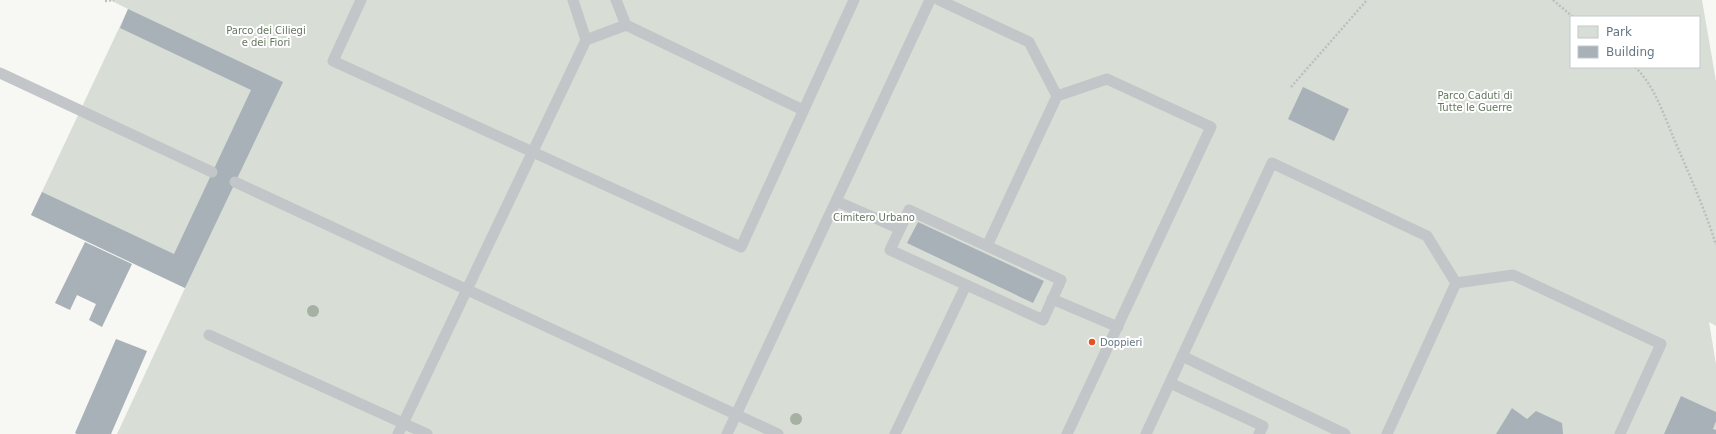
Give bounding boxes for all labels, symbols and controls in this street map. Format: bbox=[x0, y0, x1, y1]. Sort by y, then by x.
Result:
legend bbox=[1570, 16, 1700, 68]
park label: Parco dei Ciliegi e dei Fiori bbox=[226, 25, 306, 48]
text: Park bbox=[1606, 25, 1632, 39]
text: Building bbox=[1606, 45, 1655, 59]
park label: Parco Caduti di Tutte le Guerre bbox=[1437, 90, 1513, 113]
park label: Cimitero Urbano bbox=[833, 212, 915, 223]
marker: Doppieri bbox=[1087, 337, 1097, 347]
place label: Doppieri bbox=[1100, 337, 1142, 348]

